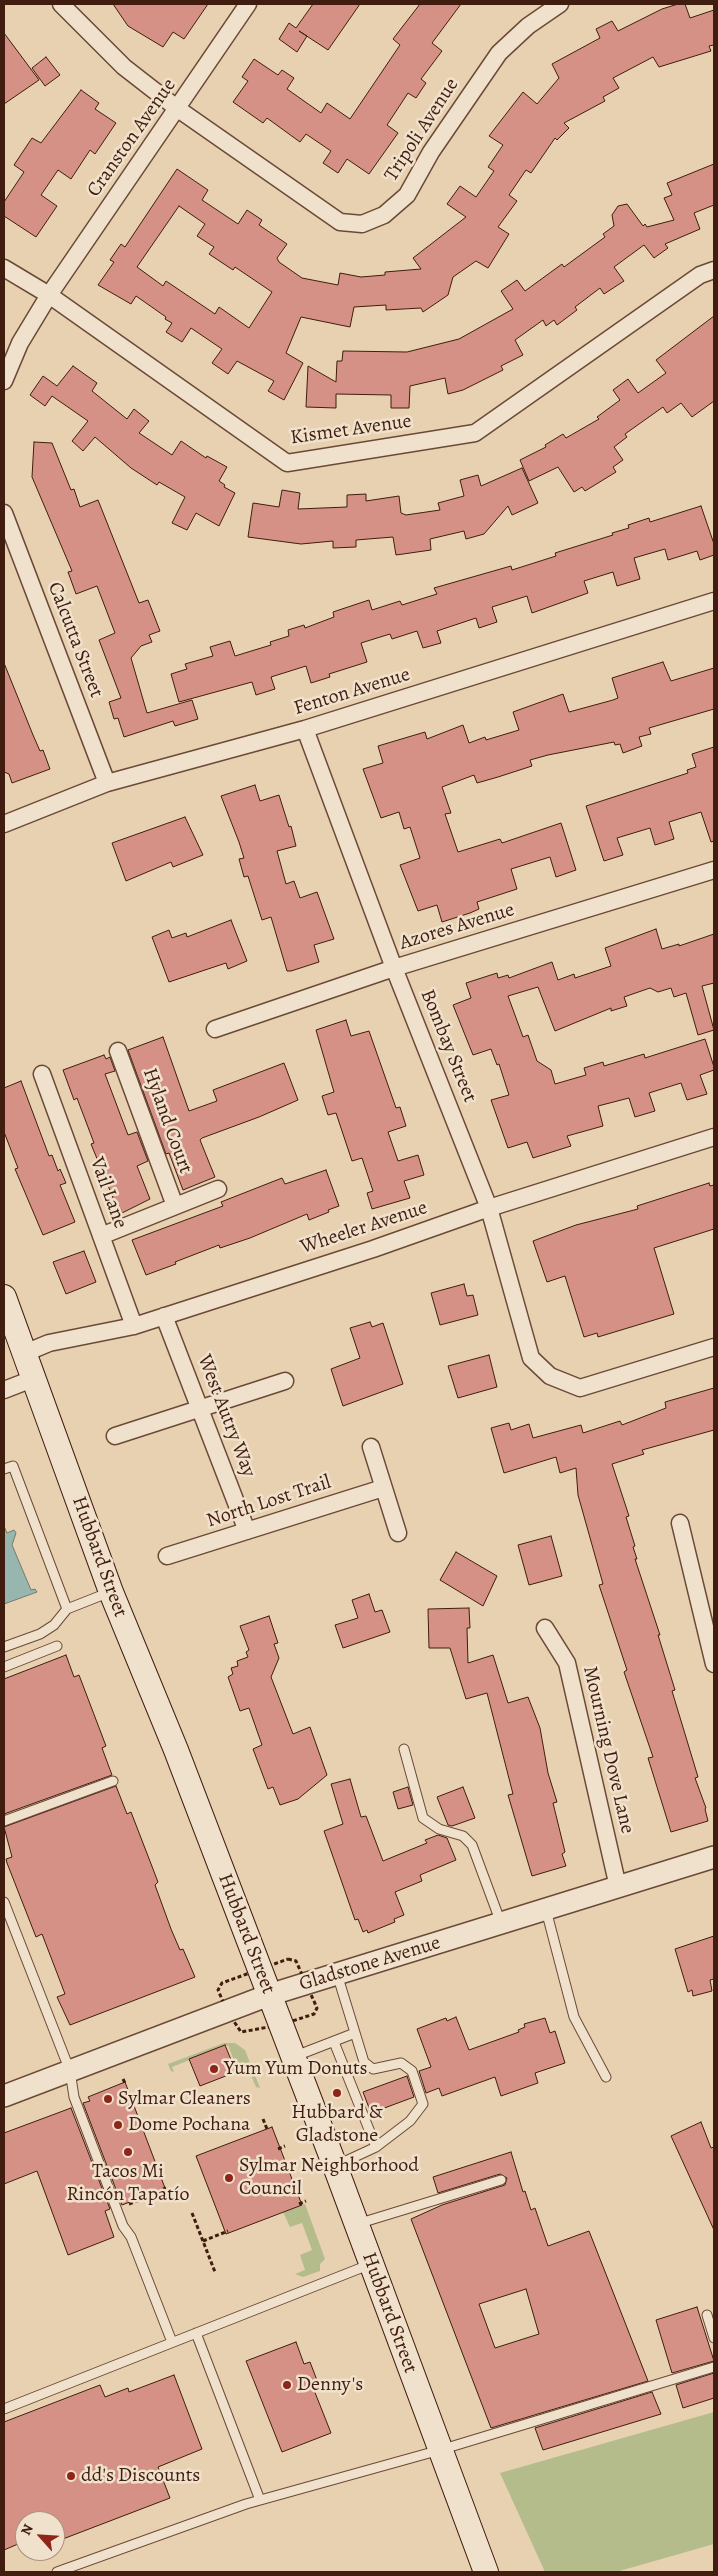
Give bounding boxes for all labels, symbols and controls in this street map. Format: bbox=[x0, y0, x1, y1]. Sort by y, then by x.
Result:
street label: Cranston Avenue bbox=[82, 74, 182, 202]
street label: Tripoli Avenue bbox=[380, 74, 464, 186]
street label: Kismet Avenue bbox=[289, 410, 413, 450]
street label: Calcutta Street bbox=[42, 579, 108, 701]
street label: Fenton Avenue bbox=[291, 663, 413, 721]
street label: Azores Avenue bbox=[397, 898, 517, 956]
street label: Bombay Street bbox=[414, 986, 482, 1106]
street label: Hyland Court bbox=[137, 1065, 197, 1177]
street label: Vail Lane bbox=[84, 1154, 132, 1232]
street label: Wheeler Avenue bbox=[297, 1196, 431, 1260]
street label: West Autry Way bbox=[192, 1351, 260, 1481]
street label: North Lost Trail bbox=[204, 1471, 334, 1533]
street label: Hubbard Street bbox=[66, 1493, 132, 1621]
street label: Mourning Dove Lane bbox=[577, 1664, 639, 1836]
street label: Hubbard Street bbox=[212, 1870, 280, 1998]
street label: Gladstone Avenue bbox=[297, 1931, 443, 1997]
place label: Yum Yum Donuts bbox=[224, 2057, 368, 2081]
marker: Yum Yum Donuts bbox=[208, 2063, 220, 2075]
place label: Sylmar Cleaners bbox=[118, 2087, 251, 2111]
marker: Hubbard & Gladstone bbox=[331, 2087, 343, 2099]
marker: Sylmar Cleaners bbox=[102, 2093, 114, 2105]
place label: Hubbard & Gladstone bbox=[291, 2101, 383, 2148]
place label: Dome Pochana bbox=[128, 2113, 250, 2137]
marker: Dome Pochana bbox=[112, 2119, 124, 2131]
marker: Tacos Mi Rincón Tapatío bbox=[122, 2146, 134, 2158]
place label: Sylmar Neighborhood Council bbox=[239, 2154, 419, 2201]
place label: Tacos Mi Rincón Tapatío bbox=[67, 2160, 189, 2207]
marker: Sylmar Neighborhood Council bbox=[223, 2172, 235, 2184]
street label: Hubbard Street bbox=[356, 2249, 422, 2377]
place label: Denny's bbox=[297, 2373, 363, 2397]
marker: Denny's bbox=[281, 2379, 293, 2391]
place label: dd's Discounts bbox=[81, 2464, 200, 2488]
marker: dd's Discounts bbox=[65, 2470, 77, 2482]
north arrow bbox=[15, 2511, 65, 2561]
text: N bbox=[16, 2521, 38, 2538]

